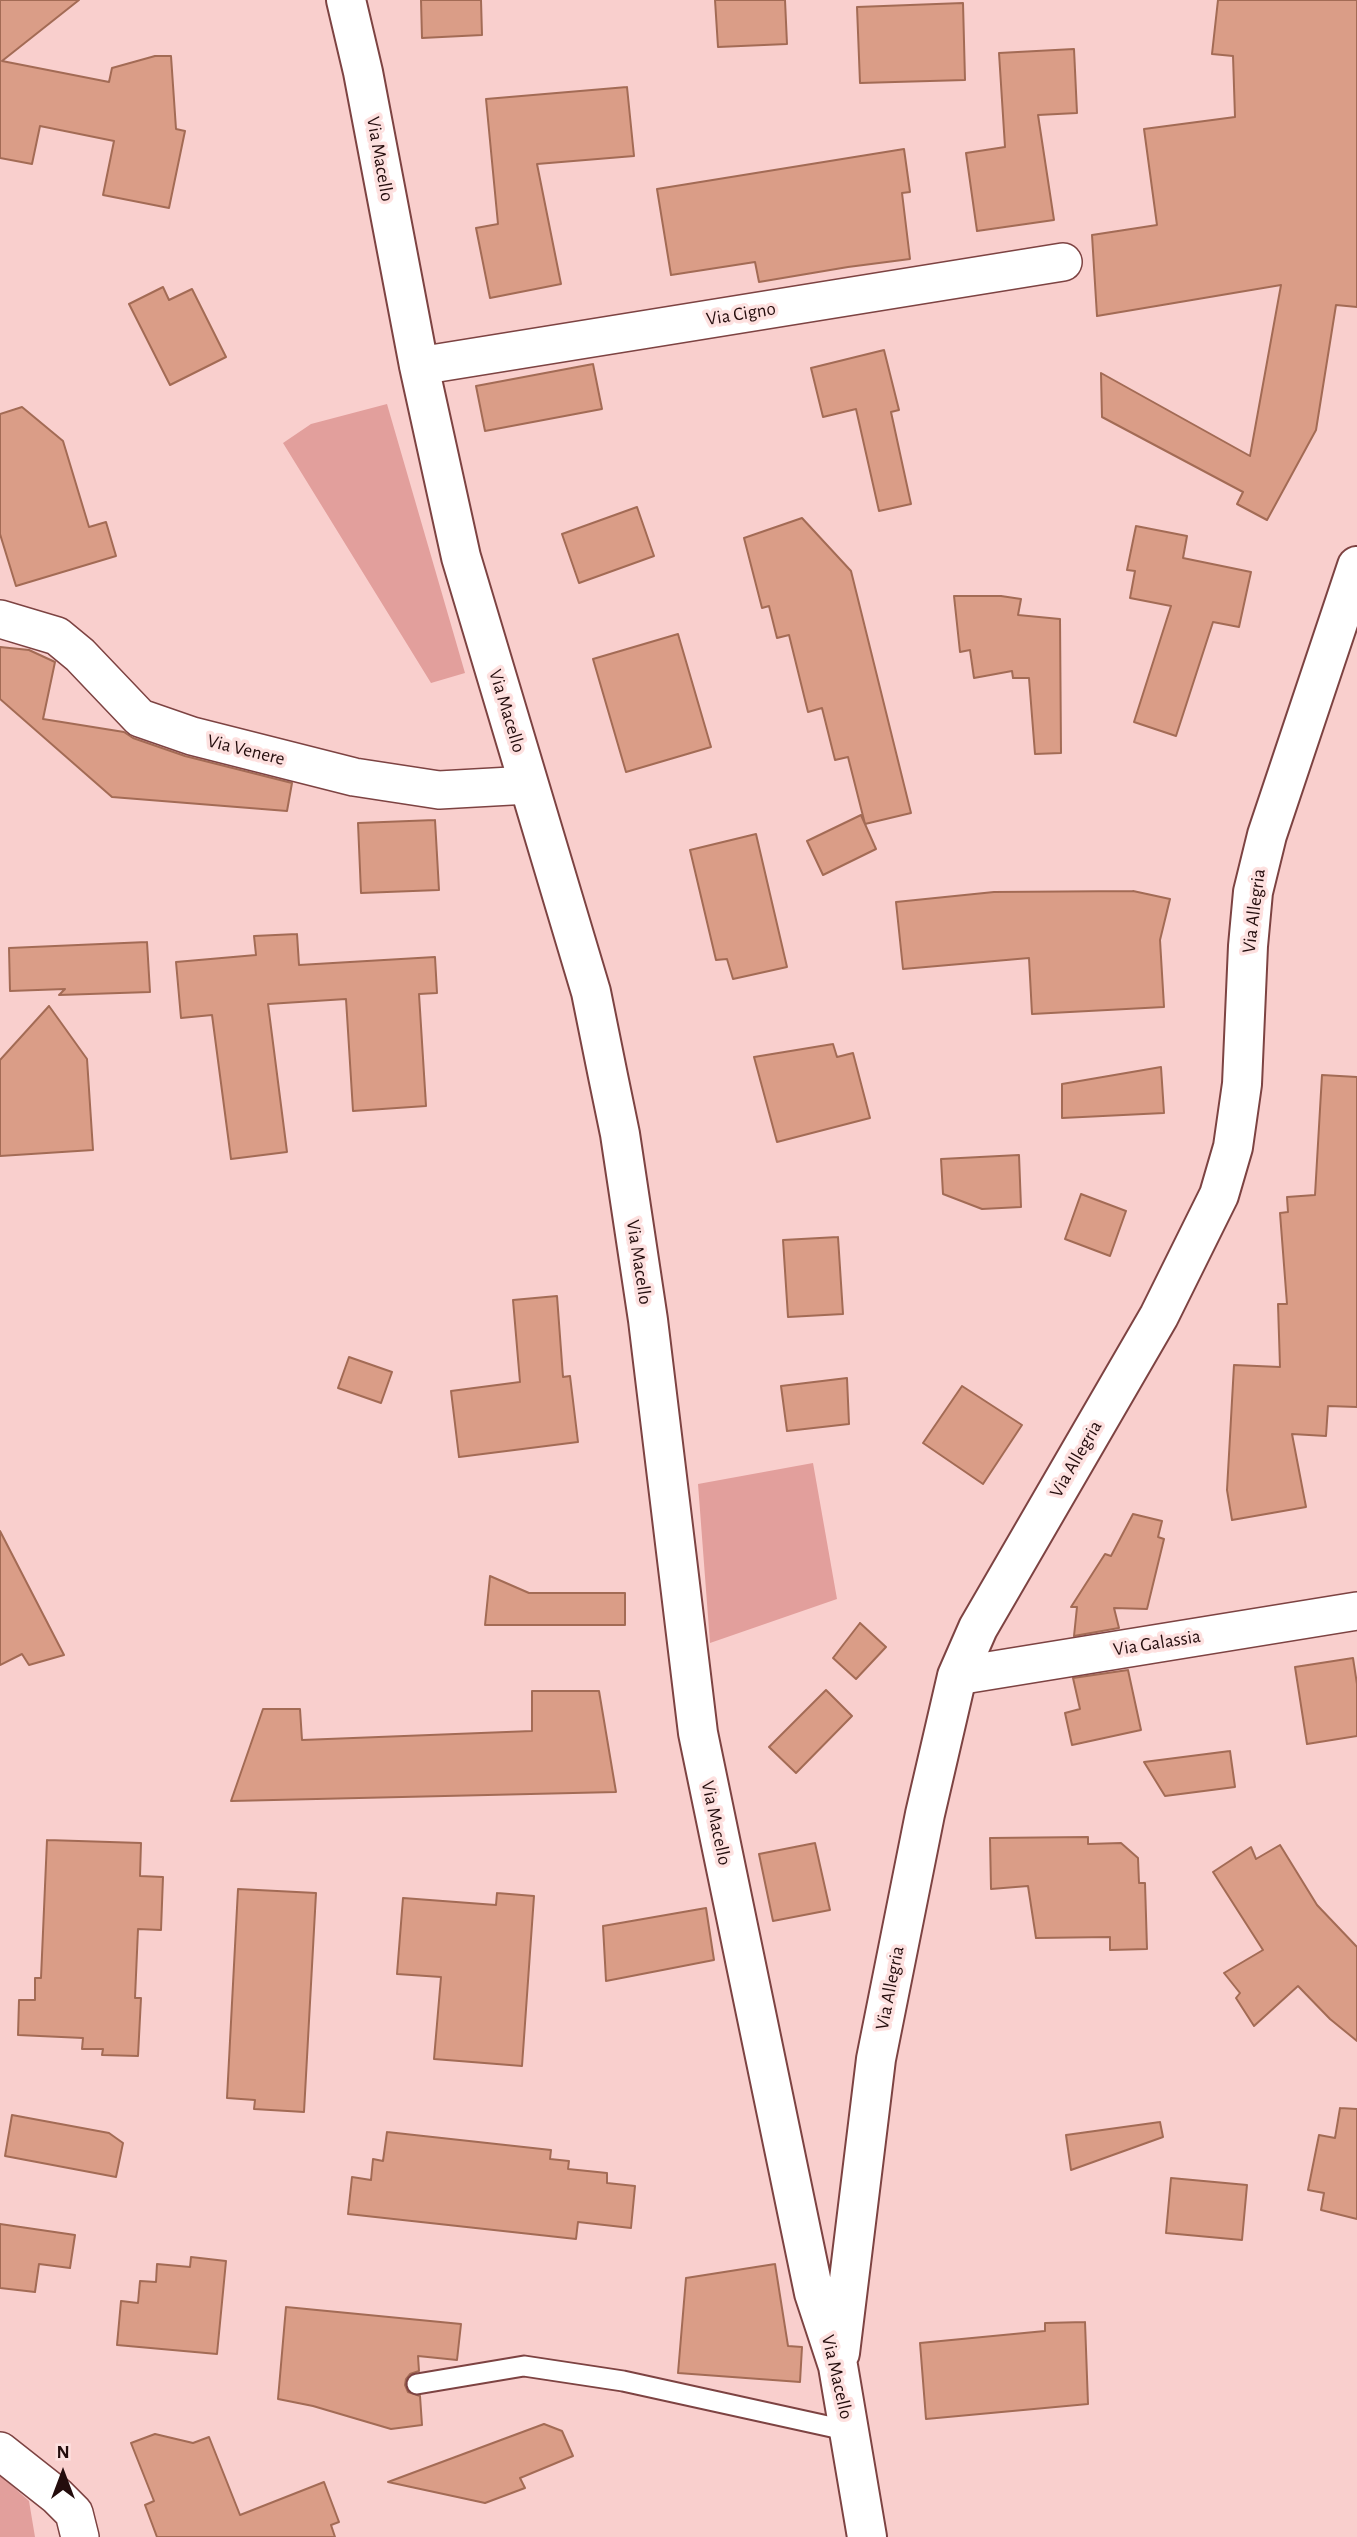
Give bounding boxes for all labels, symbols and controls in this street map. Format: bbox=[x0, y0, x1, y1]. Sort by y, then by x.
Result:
street label: Via Macello bbox=[361, 115, 399, 203]
street label: Via Cigno bbox=[705, 297, 777, 331]
street label: Via Macello bbox=[484, 667, 530, 755]
street label: Via Venere bbox=[205, 729, 287, 771]
street label: Via Allegria bbox=[1238, 867, 1270, 955]
street label: Via Macello bbox=[621, 1218, 657, 1306]
street label: Via Allegria bbox=[1045, 1417, 1107, 1501]
street label: Via Galassia bbox=[1112, 1625, 1202, 1661]
street label: Via Macello bbox=[696, 1779, 736, 1867]
street label: Via Allegria bbox=[871, 1944, 909, 2032]
street label: Via Macello bbox=[816, 2333, 858, 2421]
north arrow bbox=[28, 2439, 98, 2509]
text: N bbox=[56, 2443, 70, 2462]

